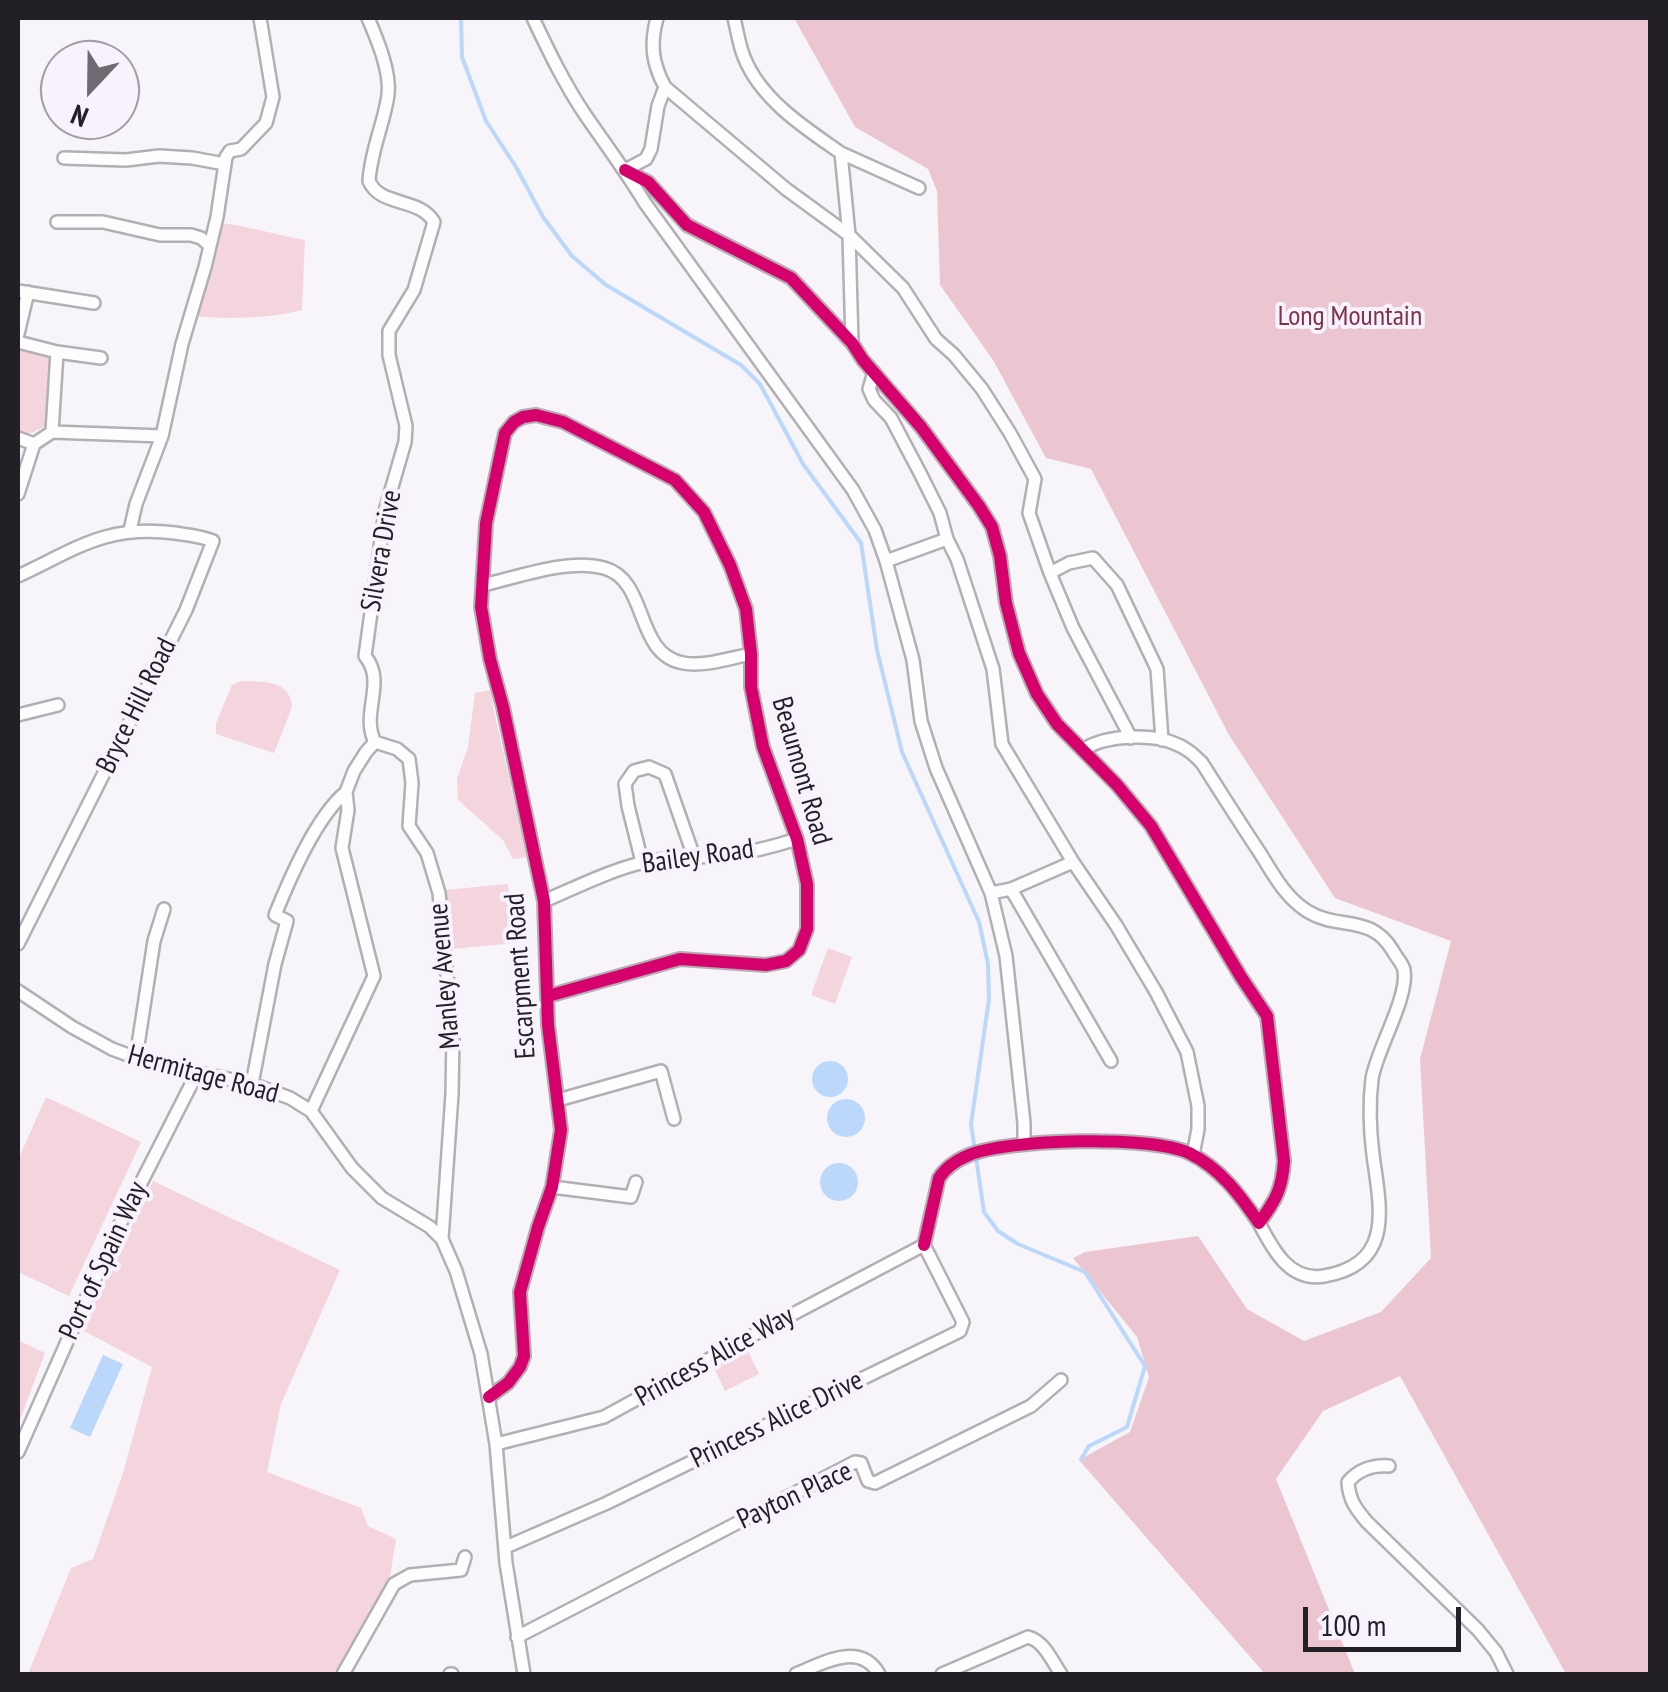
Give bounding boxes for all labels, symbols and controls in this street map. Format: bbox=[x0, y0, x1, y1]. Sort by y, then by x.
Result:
north arrow bbox=[40, 40, 140, 140]
text: N bbox=[65, 96, 93, 136]
park label: Long Mountain bbox=[1278, 300, 1422, 334]
street label: Silvera Drive bbox=[355, 488, 409, 614]
street label: Bryce Hill Road bbox=[90, 633, 184, 779]
street label: Beaumont Road bbox=[764, 693, 838, 849]
street label: Bailey Road bbox=[640, 833, 756, 881]
street label: Escarpment Road bbox=[498, 892, 544, 1060]
street label: Manley Avenue bbox=[422, 902, 468, 1050]
street label: Hermitage Road bbox=[124, 1039, 282, 1111]
street label: Port of Spain Way bbox=[53, 1177, 155, 1345]
street label: Princess Alice Way bbox=[630, 1300, 800, 1414]
street label: Princess Alice Drive bbox=[685, 1364, 869, 1476]
street label: Payton Place bbox=[732, 1455, 858, 1537]
scale bar bbox=[1308, 1587, 1466, 1649]
text: 100 m bbox=[1320, 1605, 1386, 1644]

